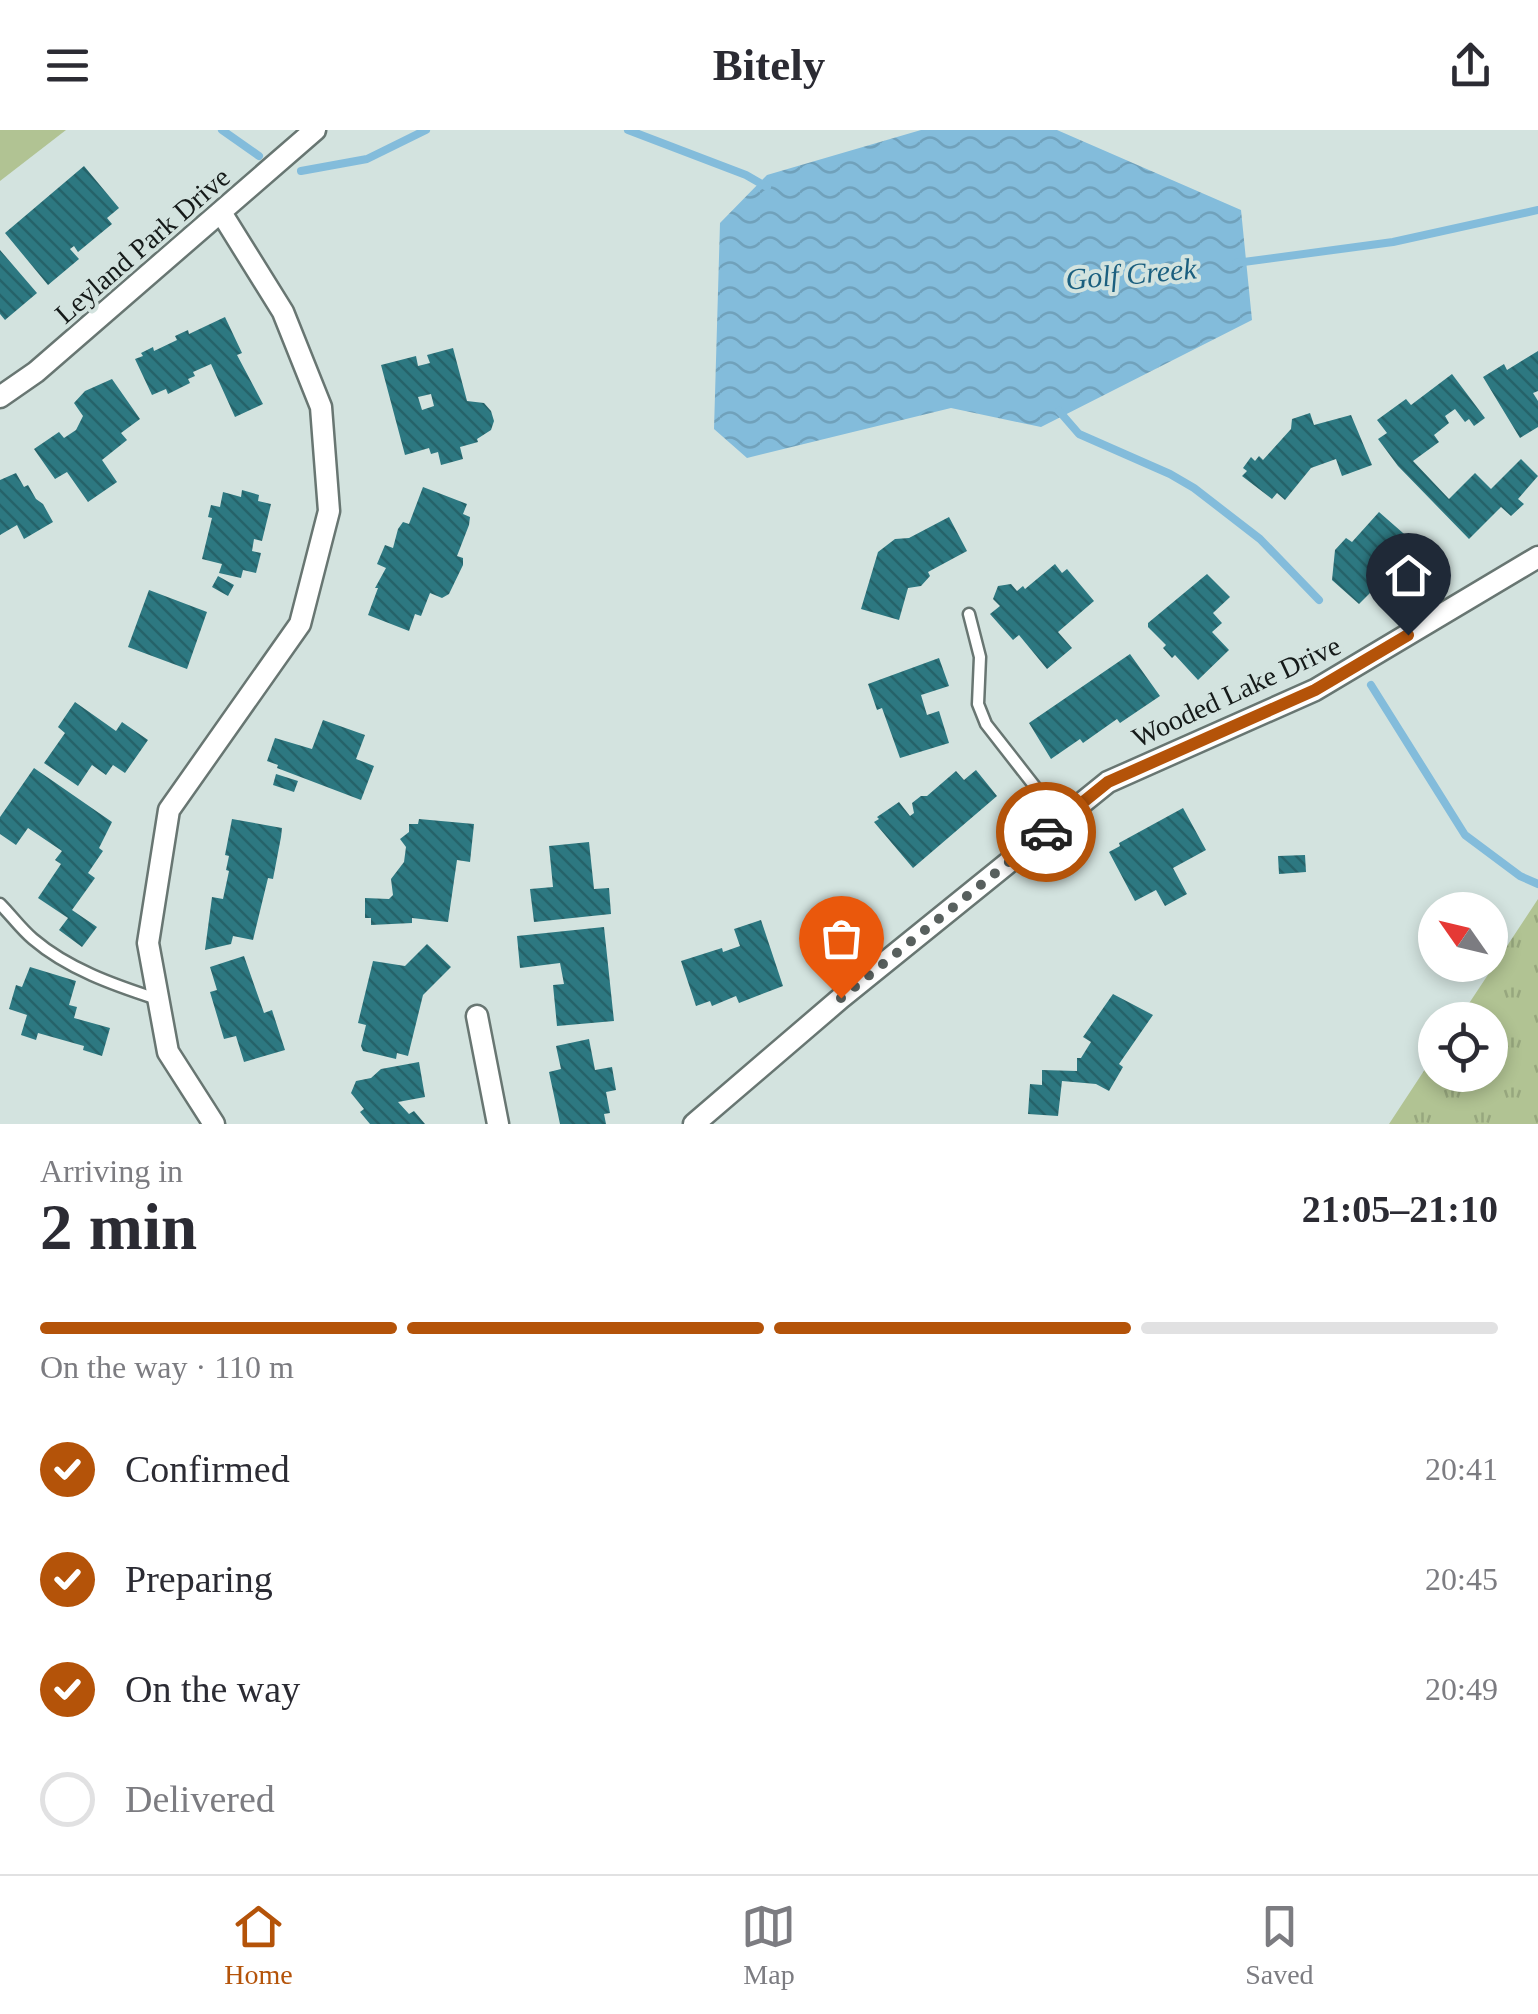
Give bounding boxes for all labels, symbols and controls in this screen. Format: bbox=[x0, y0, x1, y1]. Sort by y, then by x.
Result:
icon: menu bbox=[40, 38, 95, 93]
icon: share bbox=[1443, 38, 1498, 93]
text: Bitely bbox=[713, 40, 825, 90]
street label: Leyland Park Drive bbox=[49, 161, 236, 330]
water label: Golf Creek bbox=[1064, 251, 1198, 296]
pin bbox=[1366, 533, 1451, 636]
icon: home bbox=[1381, 548, 1436, 603]
street label: Wooded Lake Drive bbox=[1127, 630, 1345, 753]
courier bbox=[996, 782, 1096, 882]
icon: car bbox=[1019, 805, 1074, 860]
north arrow bbox=[1418, 892, 1508, 982]
map controls bbox=[1418, 892, 1508, 1092]
pin bbox=[799, 896, 884, 999]
icon: bag bbox=[814, 911, 869, 966]
button: locate bbox=[1418, 1002, 1508, 1092]
text: Arriving in bbox=[40, 1153, 183, 1189]
text: 21:05–21:10 bbox=[1302, 1188, 1498, 1230]
text: 2 min bbox=[40, 1191, 197, 1263]
text: On the way · 110 m bbox=[40, 1349, 294, 1385]
icon: check bbox=[40, 1442, 95, 1497]
text: Confirmed bbox=[125, 1448, 290, 1490]
text: 20:41 bbox=[1425, 1451, 1498, 1487]
icon: check bbox=[40, 1552, 95, 1607]
text: Preparing bbox=[125, 1558, 273, 1600]
text: 20:45 bbox=[1425, 1561, 1498, 1597]
icon: check bbox=[40, 1662, 95, 1717]
text: On the way bbox=[125, 1668, 300, 1710]
text: 20:49 bbox=[1425, 1671, 1498, 1707]
text: Delivered bbox=[125, 1778, 275, 1820]
tab: Home bbox=[224, 1899, 293, 1991]
tab: Map bbox=[741, 1899, 796, 1991]
tab: Saved bbox=[1245, 1899, 1314, 1991]

